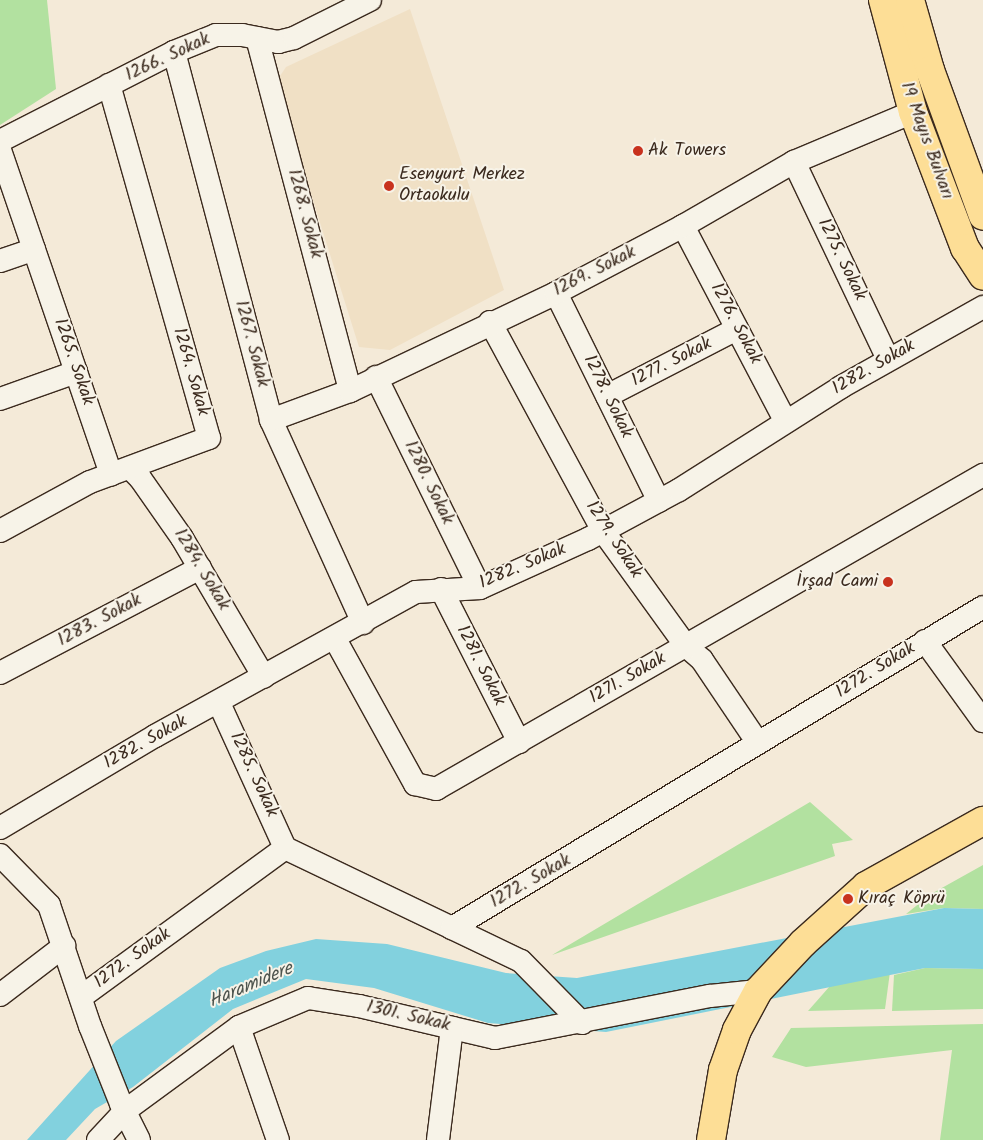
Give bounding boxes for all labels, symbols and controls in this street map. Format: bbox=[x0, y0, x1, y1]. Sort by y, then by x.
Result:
street label: 1266. Sokak bbox=[122, 29, 214, 87]
street label: 19 Mayıs Bulvarı bbox=[895, 79, 957, 203]
place label: Ak Towers bbox=[648, 140, 726, 162]
marker: Ak Towers bbox=[632, 145, 644, 157]
place label: Esenyurt Merkez Ortaokulu bbox=[399, 165, 525, 208]
street label: 1268. Sokak bbox=[282, 167, 326, 261]
marker: Esenyurt Merkez Ortaokulu bbox=[383, 180, 395, 192]
street label: 1275. Sokak bbox=[812, 215, 870, 305]
street label: 1269. Sokak bbox=[550, 242, 640, 302]
street label: 1276. Sokak bbox=[705, 280, 765, 368]
street label: 1267. Sokak bbox=[229, 298, 273, 390]
street label: 1265. Sokak bbox=[48, 316, 98, 408]
street label: 1264. Sokak bbox=[167, 325, 213, 419]
street label: 1277. Sokak bbox=[628, 334, 716, 392]
street label: 1282. Sokak bbox=[829, 336, 919, 400]
street label: 1278. Sokak bbox=[578, 352, 636, 442]
street label: 1280. Sokak bbox=[398, 438, 458, 528]
street label: 1279. Sokak bbox=[580, 497, 646, 583]
street label: 1284. Sokak bbox=[168, 525, 234, 615]
street label: 1282. Sokak bbox=[476, 539, 570, 595]
place label: İrşad Cami bbox=[796, 571, 878, 593]
marker: İrşad Cami bbox=[882, 576, 894, 588]
street label: 1283. Sokak bbox=[54, 590, 146, 652]
street label: 1281. Sokak bbox=[451, 622, 509, 710]
street label: 1272. Sokak bbox=[832, 638, 920, 704]
street label: 1271. Sokak bbox=[586, 649, 670, 709]
street label: 1282. Sokak bbox=[101, 711, 191, 775]
street label: 1285. Sokak bbox=[224, 729, 282, 821]
street label: 1272. Sokak bbox=[487, 850, 575, 914]
place label: Kıraç Köprü bbox=[858, 888, 945, 910]
marker: Kıraç Köprü bbox=[842, 893, 854, 905]
street label: 1272. Sokak bbox=[90, 924, 176, 994]
water label: Haramidere bbox=[205, 958, 297, 1014]
street label: 1301. Sokak bbox=[364, 997, 452, 1037]

